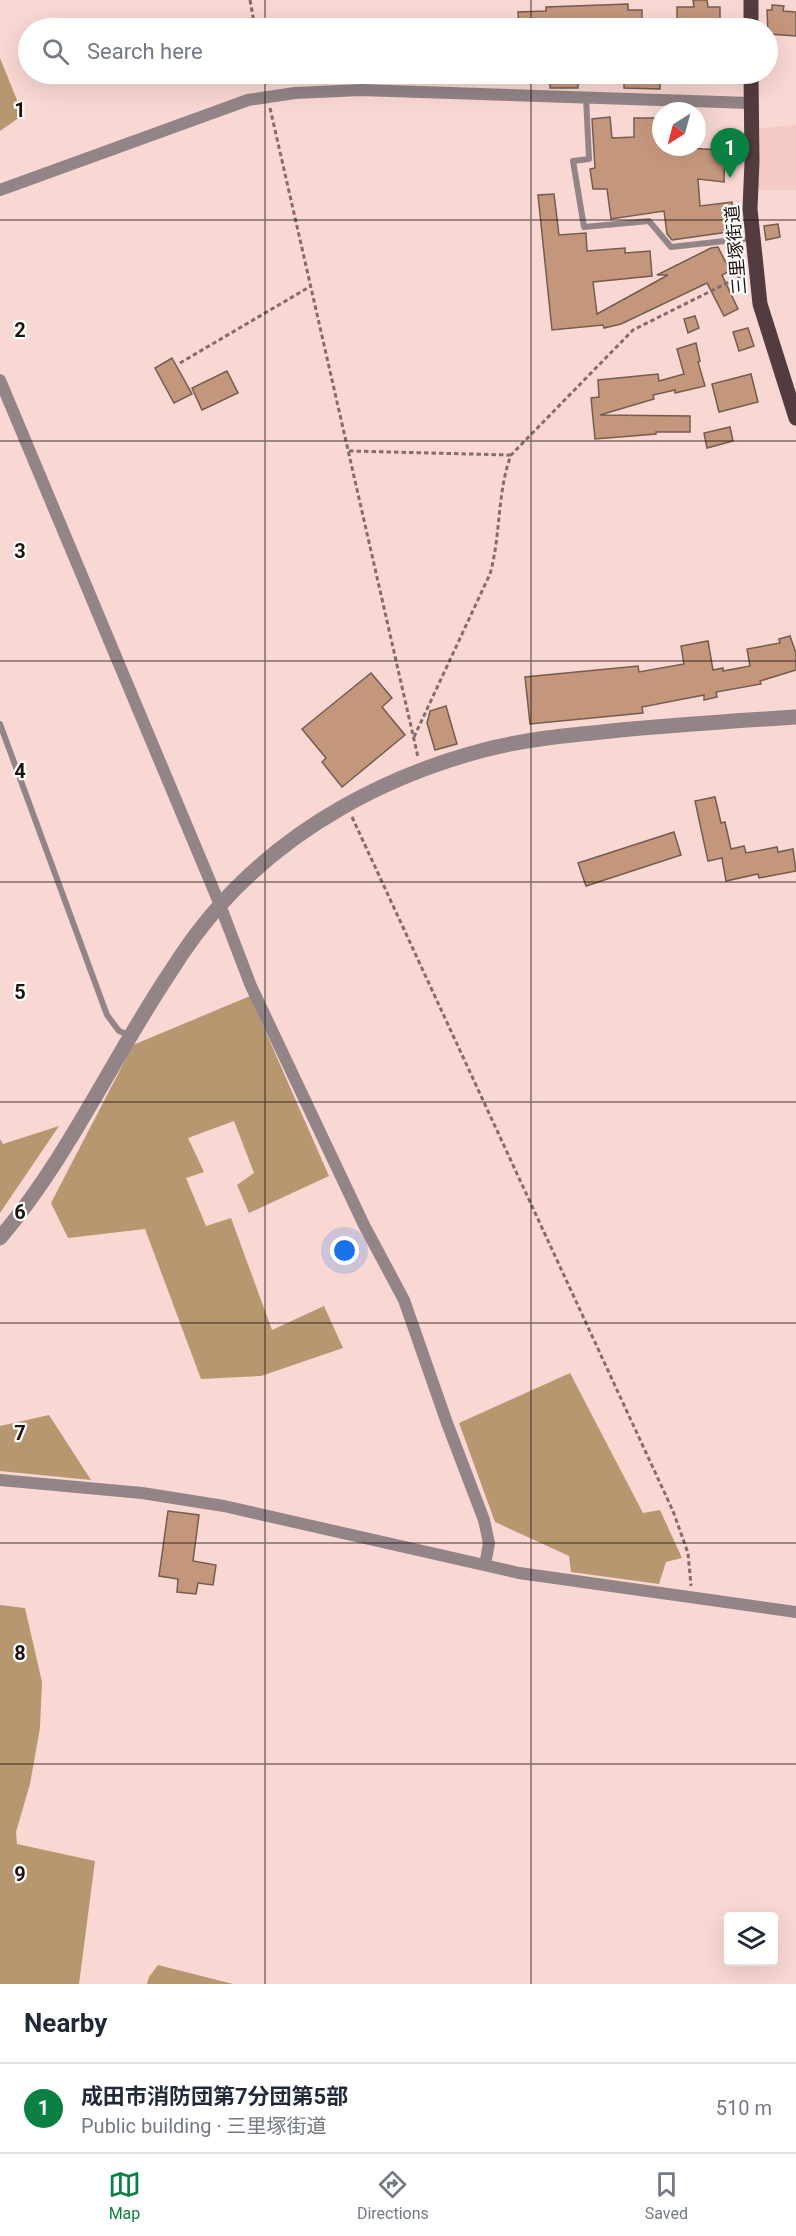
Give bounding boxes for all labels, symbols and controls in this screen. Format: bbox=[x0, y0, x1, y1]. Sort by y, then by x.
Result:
search box bbox=[18, 18, 778, 84]
icon: search bbox=[39, 35, 72, 68]
text: Search here bbox=[87, 39, 203, 64]
text: 1 bbox=[14, 98, 26, 122]
north arrow bbox=[652, 102, 706, 156]
pin: 1 bbox=[710, 128, 750, 178]
street label: 三里塚街道 bbox=[721, 204, 750, 296]
text: 2 bbox=[14, 318, 26, 342]
text: 3 bbox=[14, 539, 26, 563]
text: 4 bbox=[14, 759, 26, 783]
text: 5 bbox=[14, 980, 26, 1004]
text: 6 bbox=[14, 1200, 26, 1224]
your location bbox=[330, 1236, 359, 1265]
text: 7 bbox=[14, 1421, 26, 1445]
text: 8 bbox=[14, 1641, 26, 1665]
text: 9 bbox=[14, 1862, 26, 1886]
map controls bbox=[724, 1912, 778, 1966]
button: layers bbox=[724, 1912, 778, 1966]
text: Nearby bbox=[24, 2008, 107, 2038]
text: 成田市消防団第7分団第5部 bbox=[81, 2084, 348, 2109]
text: 1 bbox=[38, 2096, 49, 2120]
text: 510 m bbox=[716, 2096, 772, 2120]
text: Public building · 三里塚街道 bbox=[81, 2114, 327, 2138]
tab: Map bbox=[108, 2168, 141, 2223]
tab: Directions bbox=[357, 2168, 429, 2223]
tab: Saved bbox=[645, 2168, 688, 2223]

